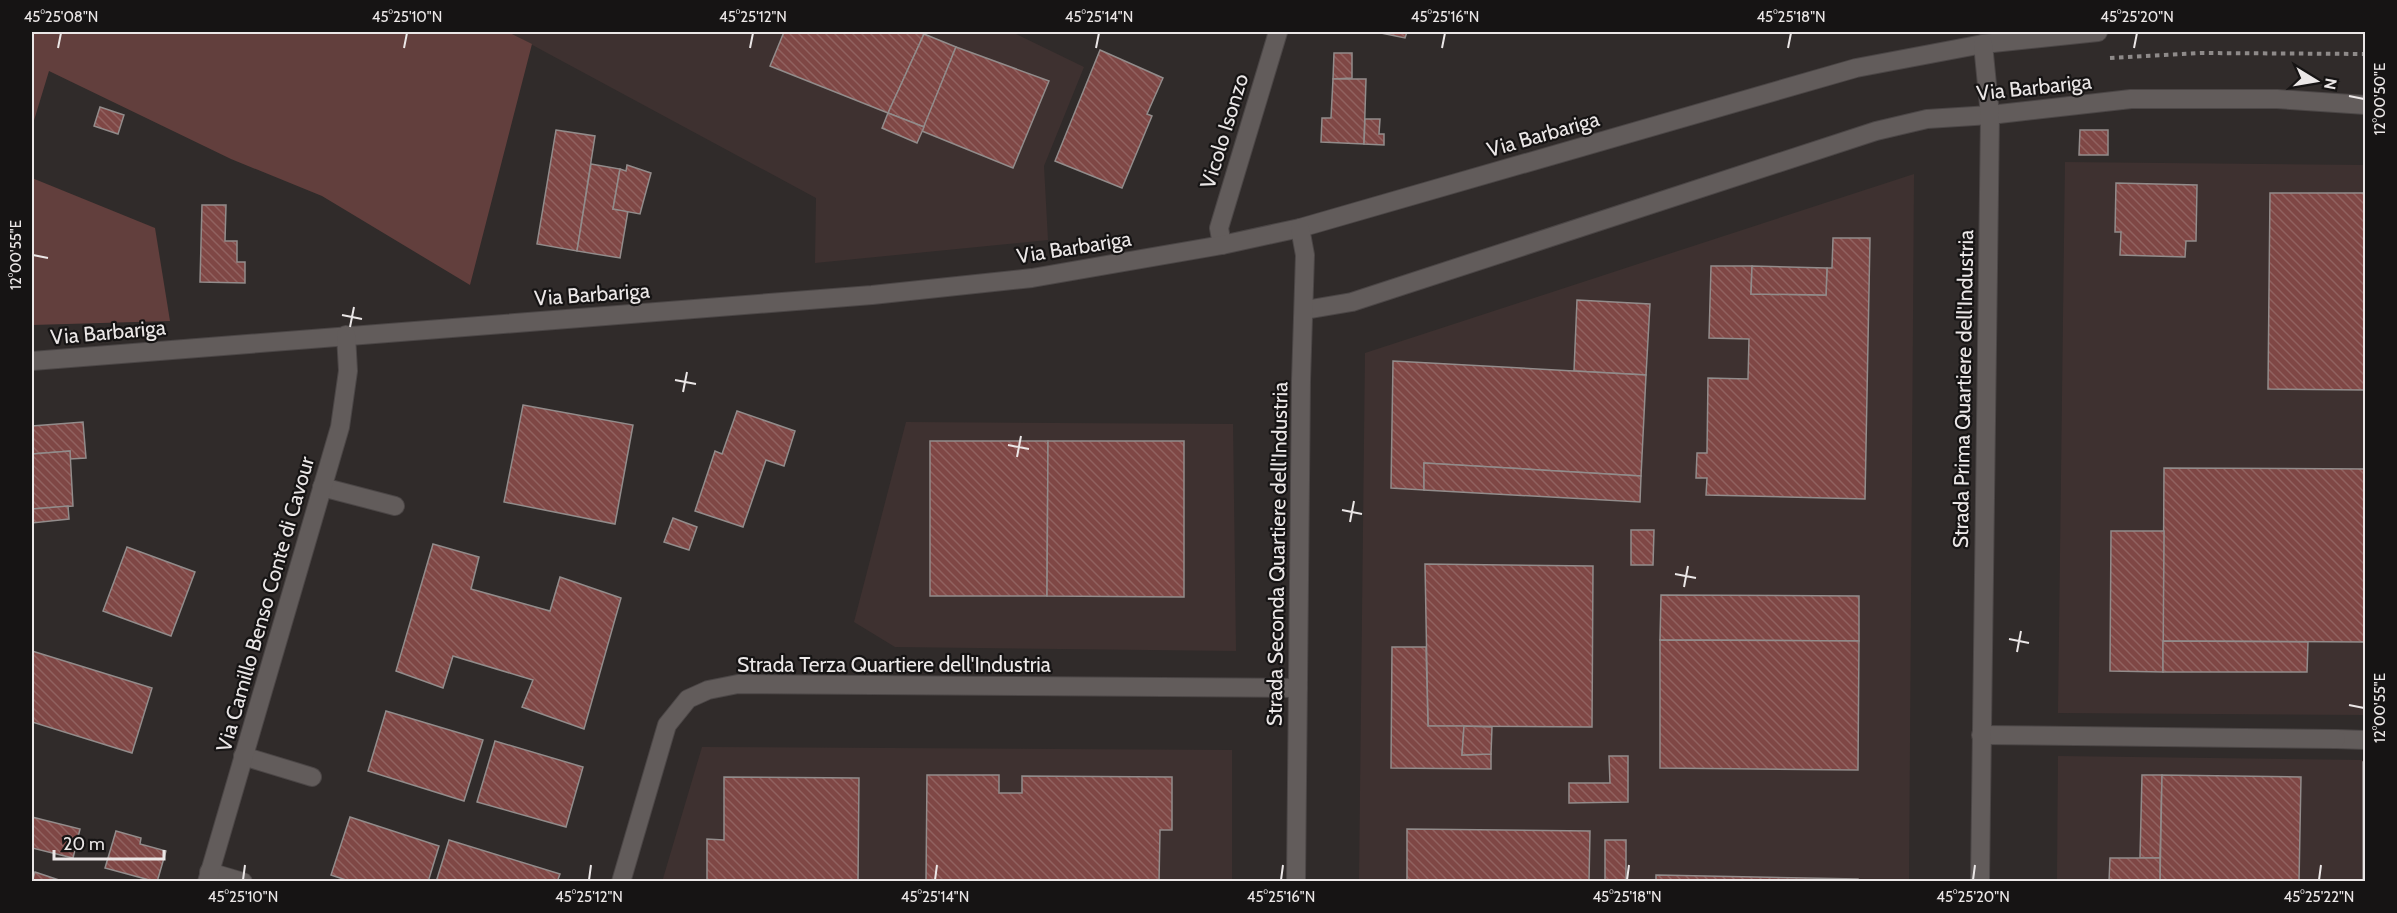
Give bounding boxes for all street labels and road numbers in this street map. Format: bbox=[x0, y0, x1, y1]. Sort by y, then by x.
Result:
street label: Via Barbariga bbox=[1975, 69, 2093, 105]
street label: Vicolo Isonzo bbox=[1195, 71, 1253, 191]
street label: Via Barbariga bbox=[1484, 106, 1602, 162]
street label: Via Barbariga bbox=[1015, 226, 1133, 268]
street label: Strada Prima Quartiere dell'Industria bbox=[1948, 230, 1978, 548]
street label: Via Barbariga bbox=[533, 277, 651, 311]
street label: Via Barbariga bbox=[49, 315, 167, 349]
street label: Strada Seconda Quartiere dell'Industria bbox=[1261, 382, 1293, 726]
street label: Via Camillo Benso Conte di Cavour bbox=[211, 453, 319, 755]
street label: Strada Terza Quartiere dell'Industria bbox=[737, 652, 1051, 677]

